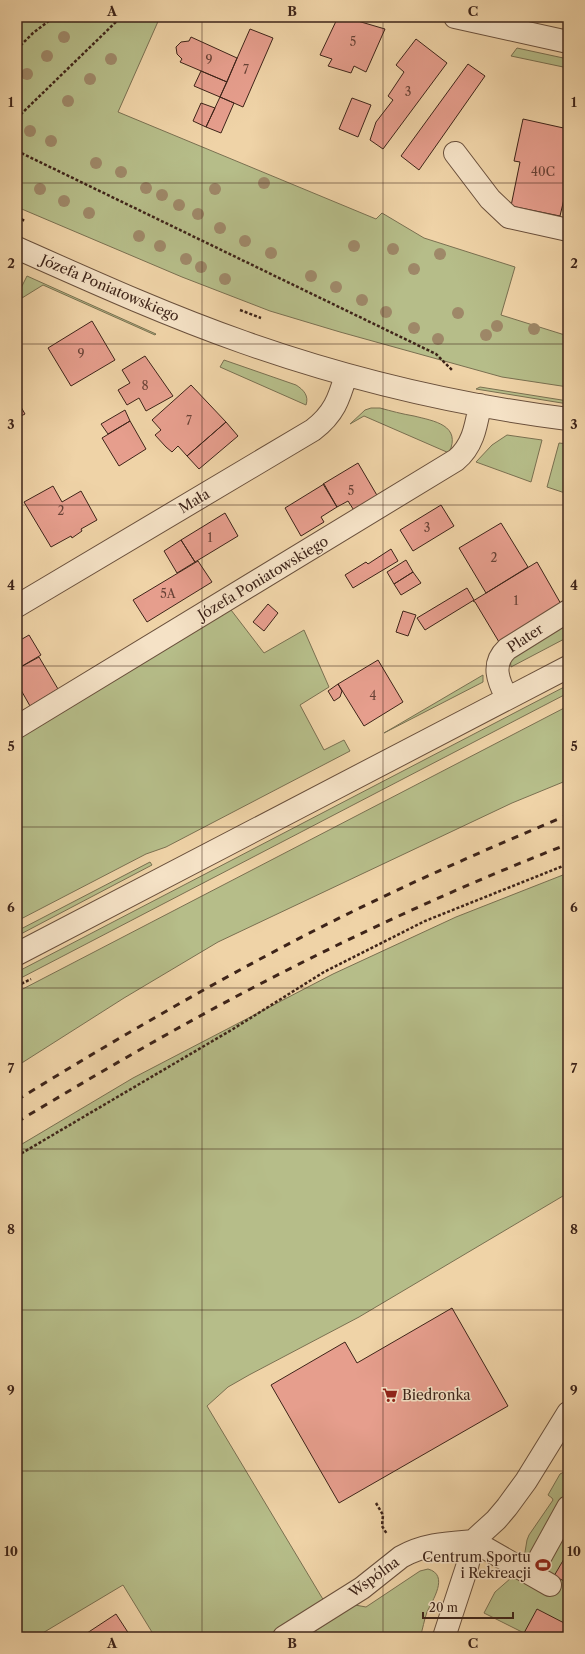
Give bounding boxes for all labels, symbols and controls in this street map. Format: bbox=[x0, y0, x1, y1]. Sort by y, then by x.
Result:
text: A bbox=[106, 3, 118, 19]
text: B bbox=[287, 3, 297, 19]
text: C bbox=[468, 3, 478, 19]
house number: 5 bbox=[350, 34, 356, 49]
house number: 9 bbox=[205, 52, 213, 67]
house number: 7 bbox=[243, 62, 249, 77]
house number: 3 bbox=[405, 84, 411, 99]
text: 1 bbox=[8, 94, 14, 110]
text: 1 bbox=[571, 94, 577, 110]
house number: 40C bbox=[531, 164, 555, 179]
street label: Józefa Poniatowskiego bbox=[36, 250, 182, 325]
text: 2 bbox=[7, 255, 15, 271]
text: 2 bbox=[570, 255, 578, 271]
house number: 9 bbox=[77, 346, 85, 361]
house number: 8 bbox=[141, 378, 149, 393]
house number: 7 bbox=[186, 413, 192, 428]
text: 3 bbox=[7, 416, 15, 432]
text: 3 bbox=[570, 416, 578, 432]
house number: 5 bbox=[348, 483, 354, 498]
street label: Mała bbox=[175, 484, 213, 517]
house number: 2 bbox=[58, 503, 65, 518]
house number: 3 bbox=[424, 520, 430, 535]
house number: 1 bbox=[207, 530, 213, 545]
street label: Józefa Poniatowskiego bbox=[193, 532, 331, 625]
house number: 2 bbox=[491, 550, 498, 565]
text: 4 bbox=[7, 577, 15, 593]
text: 4 bbox=[570, 577, 578, 593]
house number: 5A bbox=[160, 586, 177, 601]
house number: 1 bbox=[513, 593, 519, 608]
street label: Plater bbox=[504, 620, 547, 656]
house number: 4 bbox=[370, 688, 377, 703]
text: 5 bbox=[7, 738, 15, 754]
text: 5 bbox=[570, 738, 578, 754]
text: 6 bbox=[7, 899, 15, 915]
text: 6 bbox=[570, 899, 578, 915]
text: 7 bbox=[8, 1060, 15, 1076]
text: 7 bbox=[571, 1060, 578, 1076]
text: 8 bbox=[7, 1221, 15, 1237]
text: 8 bbox=[570, 1221, 578, 1237]
text: 9 bbox=[7, 1382, 15, 1398]
text: 9 bbox=[570, 1382, 578, 1398]
supermarket icon: Biedronka bbox=[381, 1386, 399, 1404]
place label: Biedronka bbox=[402, 1386, 471, 1404]
text: 10 bbox=[4, 1543, 18, 1559]
text: 10 bbox=[567, 1543, 581, 1559]
place label: Centrum Sportu i Rekreacji bbox=[422, 1548, 531, 1582]
street label: Wspólna bbox=[345, 1552, 403, 1602]
sports icon: Centrum Sportu i Rekreacji bbox=[534, 1556, 552, 1574]
scale bar bbox=[423, 1594, 513, 1620]
text: 20 m bbox=[429, 1600, 458, 1615]
text: A bbox=[106, 1635, 118, 1651]
text: B bbox=[287, 1635, 297, 1651]
text: C bbox=[468, 1635, 478, 1651]

